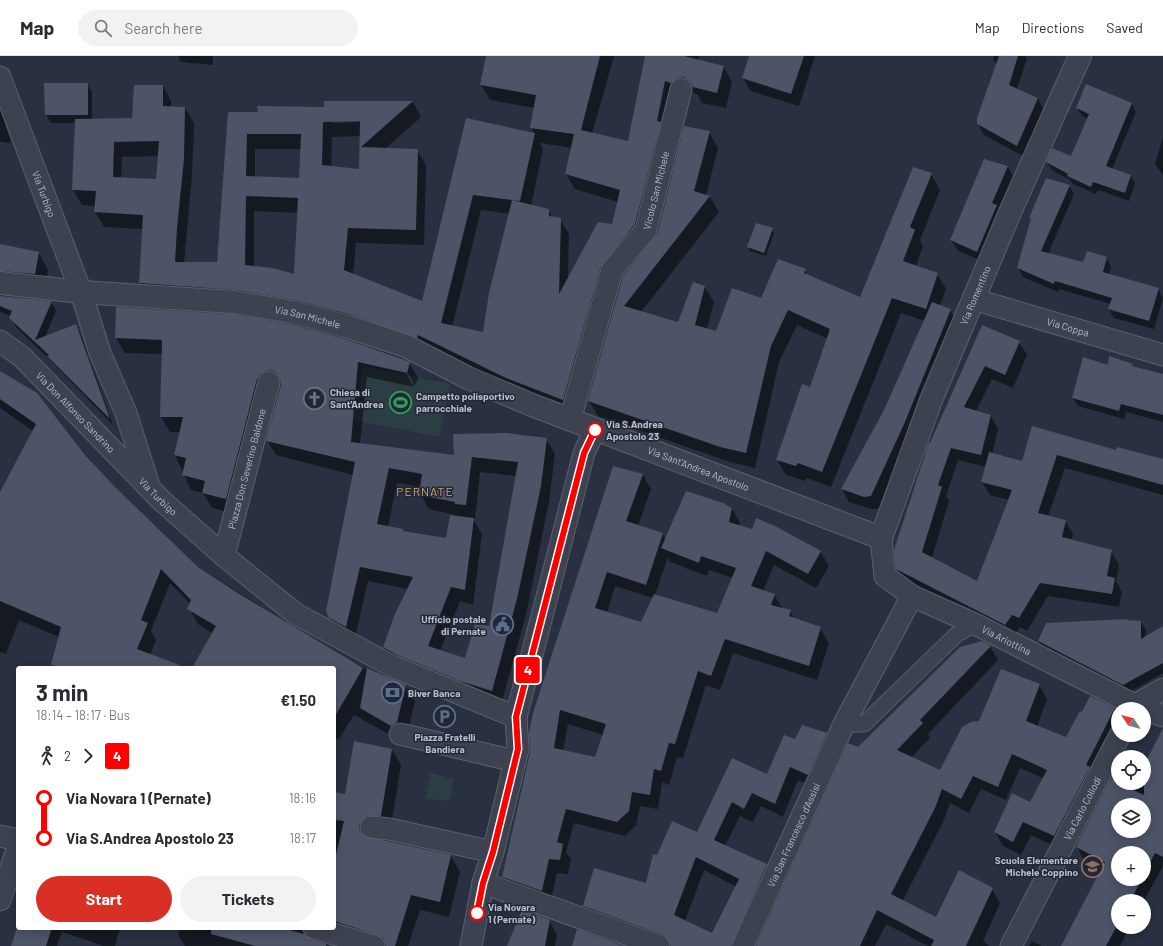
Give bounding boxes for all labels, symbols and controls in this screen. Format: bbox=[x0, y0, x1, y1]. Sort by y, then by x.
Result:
search box bbox=[78, 10, 358, 46]
text: Map bbox=[20, 16, 54, 39]
icon: search bbox=[92, 17, 114, 39]
text: Search here bbox=[124, 19, 202, 37]
text: Map bbox=[975, 19, 1000, 36]
text: Directions bbox=[1022, 19, 1084, 36]
text: Saved bbox=[1106, 19, 1143, 36]
street label: Vicolo San Michele bbox=[640, 150, 671, 231]
street label: Via Turbigo bbox=[30, 169, 58, 219]
street label: Via Romentino bbox=[957, 264, 993, 327]
street label: Via San Michele bbox=[274, 303, 342, 330]
street label: Via Coppa bbox=[1046, 315, 1090, 339]
street label: Via Don Alfonso Sandrino bbox=[34, 369, 117, 455]
church icon: Chiesa di Sant'Andrea bbox=[301, 385, 327, 411]
place label: Chiesa di Sant'Andrea bbox=[330, 386, 383, 410]
sports icon: Campetto polisportivo parrocchiale bbox=[388, 389, 414, 415]
place label: Campetto polisportivo parrocchiale bbox=[416, 390, 515, 414]
street label: Piazza Don Severino Baldone bbox=[225, 407, 268, 530]
place label: Via S.Andrea Apostolo 23 bbox=[606, 418, 663, 442]
marker: Via S.Andrea Apostolo 23 bbox=[587, 422, 603, 438]
street label: Via Sant'Andrea Apostolo bbox=[646, 444, 751, 493]
street label: Via Turbigo bbox=[136, 475, 180, 518]
district label: PERNATE bbox=[396, 484, 454, 498]
public building icon: Ufficio postale di Pernate bbox=[489, 612, 515, 638]
place label: Ufficio postale di Pernate bbox=[421, 613, 487, 637]
street label: Via Ariottina bbox=[980, 622, 1033, 657]
line badge: 4 bbox=[515, 657, 541, 683]
text: 4 bbox=[524, 661, 532, 678]
text: 3 min bbox=[36, 679, 88, 705]
bank icon: Biver Banca bbox=[379, 680, 405, 706]
place label: Biver Banca bbox=[408, 687, 460, 699]
text: €1.50 bbox=[280, 691, 316, 709]
north arrow bbox=[1111, 702, 1151, 742]
map controls bbox=[1111, 702, 1151, 934]
parking icon: Piazza Fratelli Bandiera bbox=[432, 704, 458, 730]
text: 18:14 – 18:17 · Bus bbox=[36, 707, 130, 723]
place label: Piazza Fratelli Bandiera bbox=[414, 731, 476, 755]
icon: walk bbox=[36, 745, 58, 767]
icon: forward bbox=[77, 745, 99, 767]
text: 4 bbox=[113, 747, 121, 764]
text: 2 bbox=[64, 748, 71, 764]
button: locate bbox=[1111, 750, 1151, 790]
street label: Via Carlo Collodi bbox=[1061, 775, 1103, 842]
street label: Via San Francesco d'Assisi bbox=[765, 781, 822, 889]
text: Via Novara 1 (Pernate) bbox=[66, 789, 211, 807]
text: 18:16 bbox=[289, 790, 316, 806]
button: layers bbox=[1111, 798, 1151, 838]
text: Via S.Andrea Apostolo 23 bbox=[66, 829, 234, 847]
text: 18:17 bbox=[290, 830, 316, 846]
button: + bbox=[1111, 846, 1151, 886]
school or university icon: Scuola Elementare Michele Coppino bbox=[1080, 853, 1106, 879]
place label: Scuola Elementare Michele Coppino bbox=[995, 854, 1079, 878]
button: Start bbox=[36, 876, 172, 922]
button: Tickets bbox=[180, 876, 316, 922]
button: − bbox=[1111, 894, 1151, 934]
place label: Via Novara 1 (Pernate) bbox=[488, 901, 536, 925]
marker: Via Novara 1 (Pernate) bbox=[469, 905, 485, 921]

